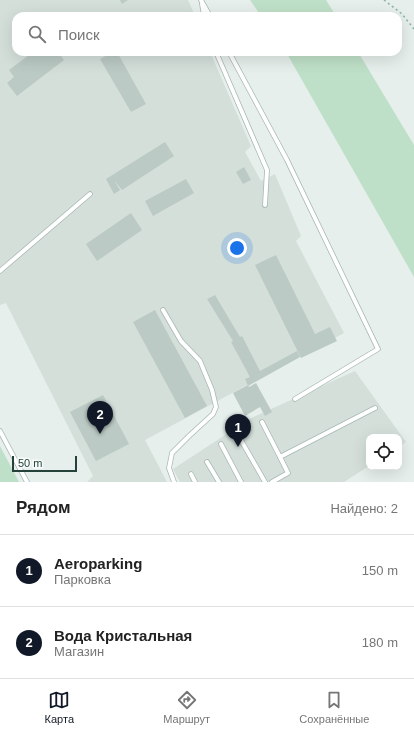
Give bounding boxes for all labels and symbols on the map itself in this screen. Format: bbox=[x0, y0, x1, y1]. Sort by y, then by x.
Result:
your location bbox=[227, 238, 247, 258]
pin: 2 bbox=[87, 401, 113, 434]
pin: 1 bbox=[225, 414, 251, 447]
scale bar bbox=[12, 454, 77, 473]

